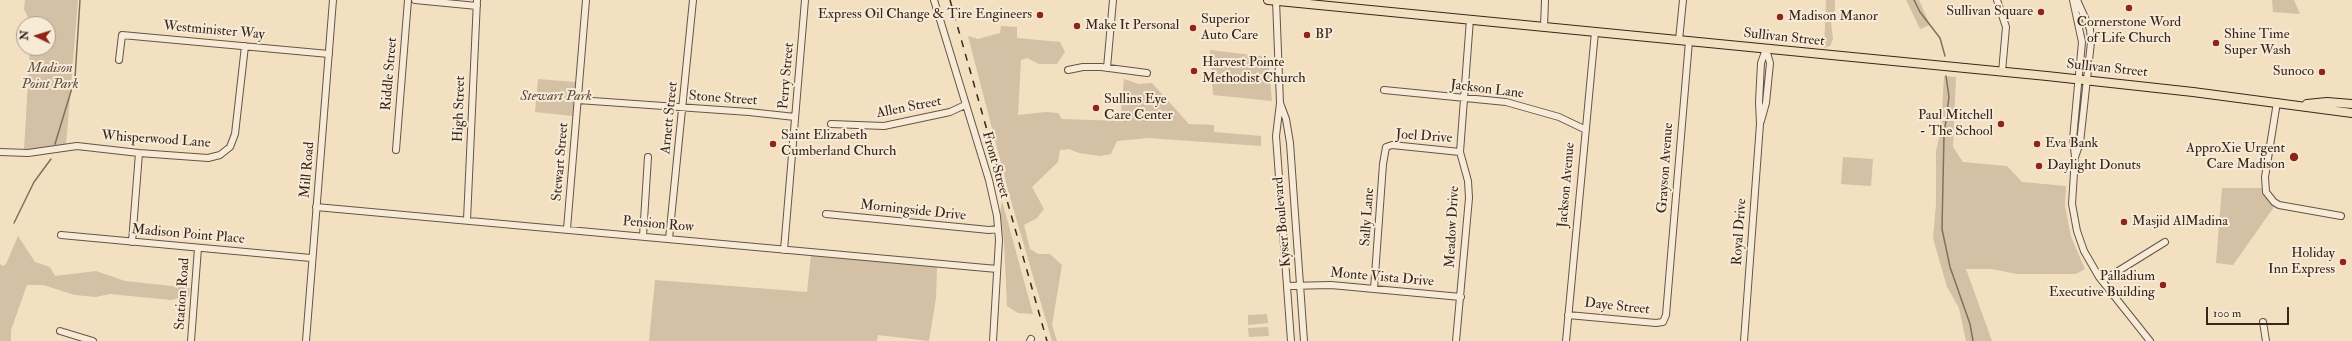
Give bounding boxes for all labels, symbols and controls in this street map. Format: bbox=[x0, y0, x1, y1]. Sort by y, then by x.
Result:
marker: Cornerstone Word of Life Church bbox=[2124, 3, 2134, 13]
place label: Sullivan Square bbox=[1946, 4, 2033, 20]
place label: Express Oil Change & Tire Engineers bbox=[818, 7, 1032, 23]
marker: Sullivan Square bbox=[2036, 7, 2046, 17]
place label: Madison Manor bbox=[1788, 9, 1878, 25]
marker: Express Oil Change & Tire Engineers bbox=[1035, 10, 1045, 20]
place label: Superior Auto Care bbox=[1201, 12, 1258, 44]
marker: Madison Manor bbox=[1775, 12, 1785, 22]
place label: Cornerstone Word of Life Church bbox=[2077, 15, 2181, 48]
north arrow bbox=[16, 16, 56, 56]
street label: Westminister Way bbox=[163, 18, 265, 44]
place label: Make It Personal bbox=[1085, 18, 1179, 34]
marker: Make It Personal bbox=[1072, 21, 1082, 31]
marker: Superior Auto Care bbox=[1188, 23, 1198, 33]
street label: Sullivan Street bbox=[1743, 25, 1825, 51]
place label: BP bbox=[1315, 27, 1332, 43]
place label: Shine Time Super Wash bbox=[2224, 27, 2291, 60]
text: N bbox=[18, 30, 31, 41]
marker: BP bbox=[1302, 30, 1312, 40]
street label: Riddle Street bbox=[378, 37, 402, 111]
marker: Shine Time Super Wash bbox=[2211, 38, 2221, 48]
street label: Perry Street bbox=[776, 42, 798, 110]
place label: Harvest Pointe Methodist Church bbox=[1202, 55, 1306, 88]
street label: Sullivan Street bbox=[2066, 56, 2148, 82]
park label: Madison Point Park bbox=[22, 61, 78, 94]
place label: Sunoco bbox=[2273, 64, 2314, 80]
marker: Harvest Pointe Methodist Church bbox=[1189, 66, 1199, 76]
marker: Sunoco bbox=[2317, 67, 2327, 77]
street label: High Street bbox=[450, 76, 470, 142]
street label: Jackson Lane bbox=[1449, 77, 1525, 103]
street label: Arnett Street bbox=[658, 81, 682, 155]
street label: Stone Street bbox=[688, 88, 758, 110]
park label: Stewart Park bbox=[520, 89, 592, 105]
place label: Sullins Eye Care Center bbox=[1104, 92, 1173, 124]
street label: Allen Street bbox=[875, 93, 943, 123]
marker: Sullins Eye Care Center bbox=[1091, 103, 1101, 113]
place label: Paul Mitchell - The School bbox=[1918, 108, 1993, 140]
marker: Paul Mitchell - The School bbox=[1996, 119, 2006, 129]
street label: Stewart Street bbox=[549, 122, 573, 202]
street label: Grayson Avenue bbox=[1654, 122, 1678, 214]
street label: Joel Drive bbox=[1395, 127, 1453, 147]
street label: Whisperwood Lane bbox=[101, 128, 211, 152]
place label: Saint Elizabeth Cumberland Church bbox=[781, 128, 896, 160]
street label: Front Street bbox=[977, 130, 1013, 200]
place label: Eva Bank bbox=[2045, 136, 2098, 152]
marker: Saint Elizabeth Cumberland Church bbox=[768, 139, 778, 149]
marker: Eva Bank bbox=[2032, 139, 2042, 149]
street label: Mill Road bbox=[297, 141, 319, 199]
place label: ApproXie Urgent Care Madison bbox=[2186, 141, 2285, 174]
street label: Jackson Avenue bbox=[1555, 142, 1579, 228]
marker: ApproXie Urgent Care Madison bbox=[2288, 151, 2300, 163]
place label: Daylight Donuts bbox=[2047, 158, 2141, 174]
marker: Daylight Donuts bbox=[2034, 161, 2044, 171]
street label: Kyser Boulevard bbox=[1271, 176, 1295, 268]
street label: Meadow Drive bbox=[1442, 186, 1464, 268]
street label: Sally Lane bbox=[1358, 187, 1378, 247]
street label: Morningside Drive bbox=[859, 197, 967, 225]
street label: Royal Drive bbox=[1729, 198, 1751, 266]
street label: Pension Row bbox=[622, 214, 694, 236]
place label: Masjid AlMadina bbox=[2132, 214, 2228, 230]
marker: Masjid AlMadina bbox=[2119, 217, 2129, 227]
street label: Madison Point Place bbox=[131, 222, 245, 248]
place label: Holiday Inn Express bbox=[2268, 246, 2335, 278]
street label: Station Road bbox=[172, 257, 194, 331]
marker: Holiday Inn Express bbox=[2338, 257, 2348, 267]
street label: Monte Vista Drive bbox=[1329, 265, 1435, 291]
place label: Palladium Executive Building bbox=[2049, 269, 2155, 302]
marker: Palladium Executive Building bbox=[2158, 280, 2168, 290]
street label: Daye Street bbox=[1583, 295, 1651, 319]
scale bar bbox=[2208, 299, 2291, 325]
text: 100 m bbox=[2213, 306, 2241, 321]

